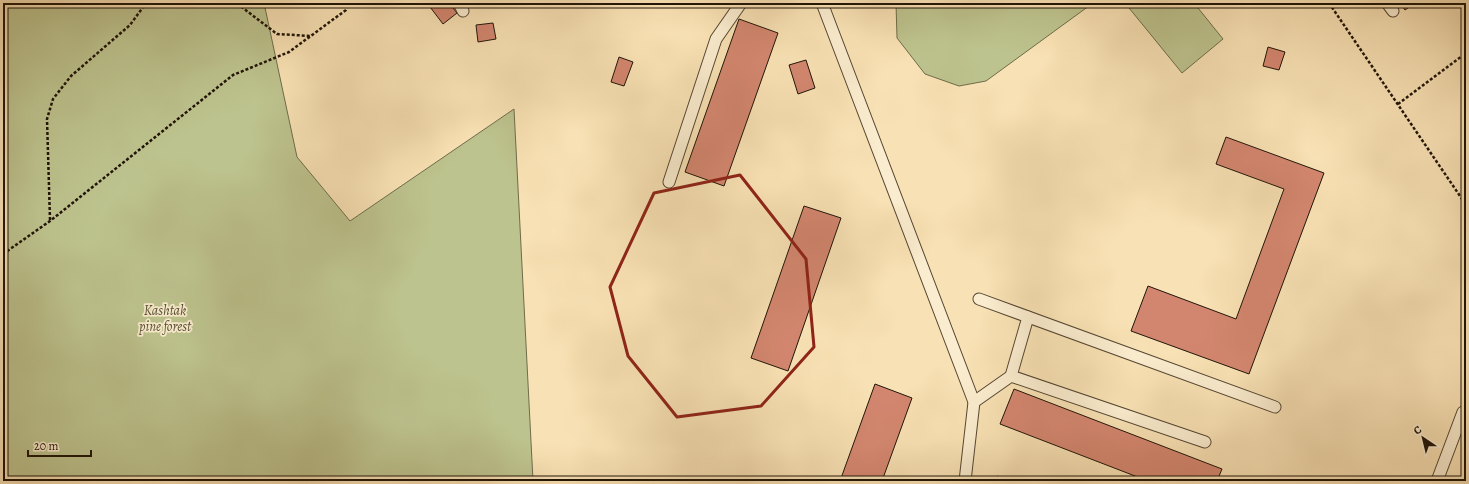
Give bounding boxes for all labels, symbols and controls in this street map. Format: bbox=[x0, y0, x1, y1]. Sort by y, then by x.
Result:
park label: Kashtak pine forest bbox=[138, 301, 192, 336]
north arrow bbox=[1403, 418, 1443, 458]
text: С bbox=[1410, 422, 1425, 438]
scale bar bbox=[28, 432, 91, 458]
text: 20 m bbox=[34, 438, 58, 454]

